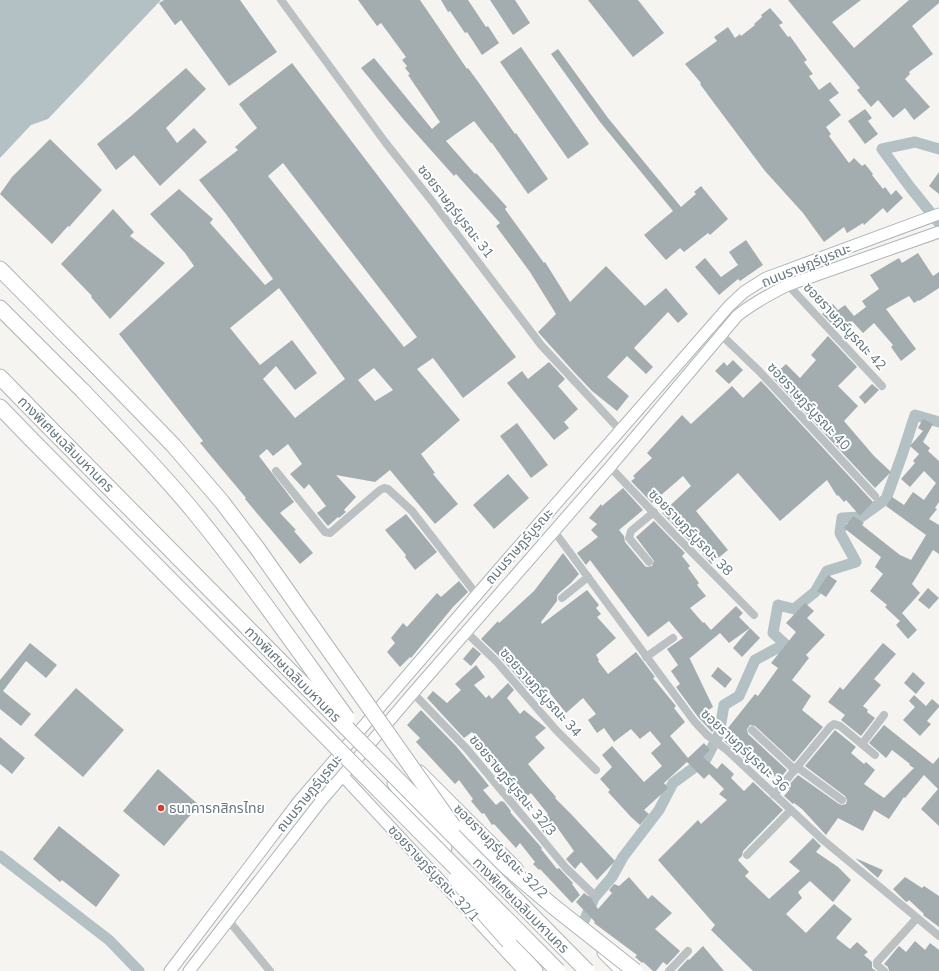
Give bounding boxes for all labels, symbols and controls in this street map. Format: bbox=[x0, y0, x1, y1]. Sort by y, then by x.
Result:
street label: ซอยราษฎร์บูรณะ 31 bbox=[413, 161, 498, 262]
street label: ถนนราษฎร์บูรณะ bbox=[759, 239, 854, 292]
street label: ซอยราษฎร์บูรณะ 42 bbox=[799, 278, 890, 375]
street label: ซอยราษฎร์บูรณะ 40 bbox=[763, 358, 854, 455]
street label: ทางพิเศษเฉลิมมหานคร bbox=[13, 392, 118, 497]
street label: ซอยราษฎร์บูรณะ 38 bbox=[644, 485, 737, 580]
street label: ถนนราษฎร์บูรณะ bbox=[481, 504, 558, 588]
street label: ทางพิเศษเฉลิมมหานคร bbox=[240, 622, 345, 727]
street label: ซอยราษฎร์บูรณะ 34 bbox=[495, 644, 586, 741]
street label: ซอยราษฎร์บูรณะ 36 bbox=[696, 705, 793, 796]
street label: ซอยราษฎร์บูรณะ 32/3 bbox=[465, 731, 561, 840]
street label: ถนนราษฎร์บูรณะ bbox=[272, 750, 347, 836]
place label: ธนาคารกสิกรไทย bbox=[169, 799, 265, 818]
street label: ซอยราษฎร์บูรณะ 32/2 bbox=[449, 800, 552, 903]
marker: ธนาคารกสิกรไทย bbox=[156, 803, 166, 813]
street label: ซอยราษฎร์บูรณะ 32/1 bbox=[384, 821, 484, 926]
street label: ทางพิเศษเฉลิมมหานคร bbox=[468, 853, 573, 958]

